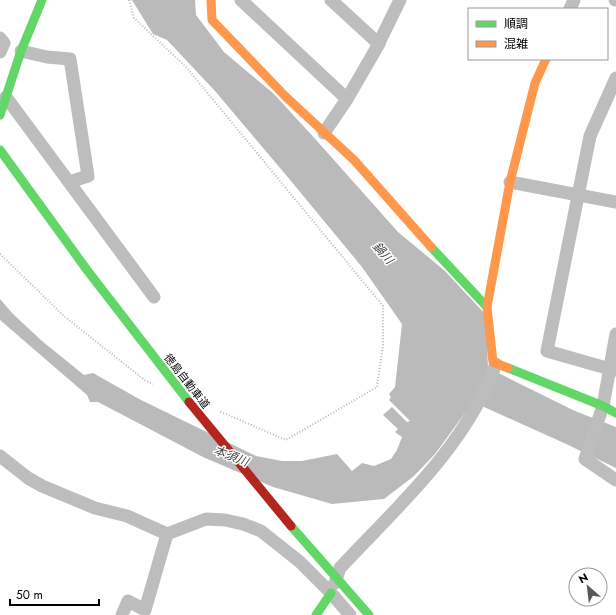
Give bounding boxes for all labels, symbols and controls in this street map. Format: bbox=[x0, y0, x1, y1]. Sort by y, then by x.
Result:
legend bbox=[468, 8, 608, 60]
text: 順調 bbox=[504, 15, 528, 33]
text: 混雑 bbox=[504, 35, 528, 53]
water label: 鍋川 bbox=[368, 238, 399, 269]
street label: 徳島自動車道 bbox=[160, 350, 214, 412]
water label: 本須川 bbox=[211, 441, 253, 472]
north arrow bbox=[568, 567, 608, 607]
text: N bbox=[576, 569, 591, 587]
scale bar bbox=[10, 581, 99, 607]
text: 50 m bbox=[16, 586, 43, 604]

